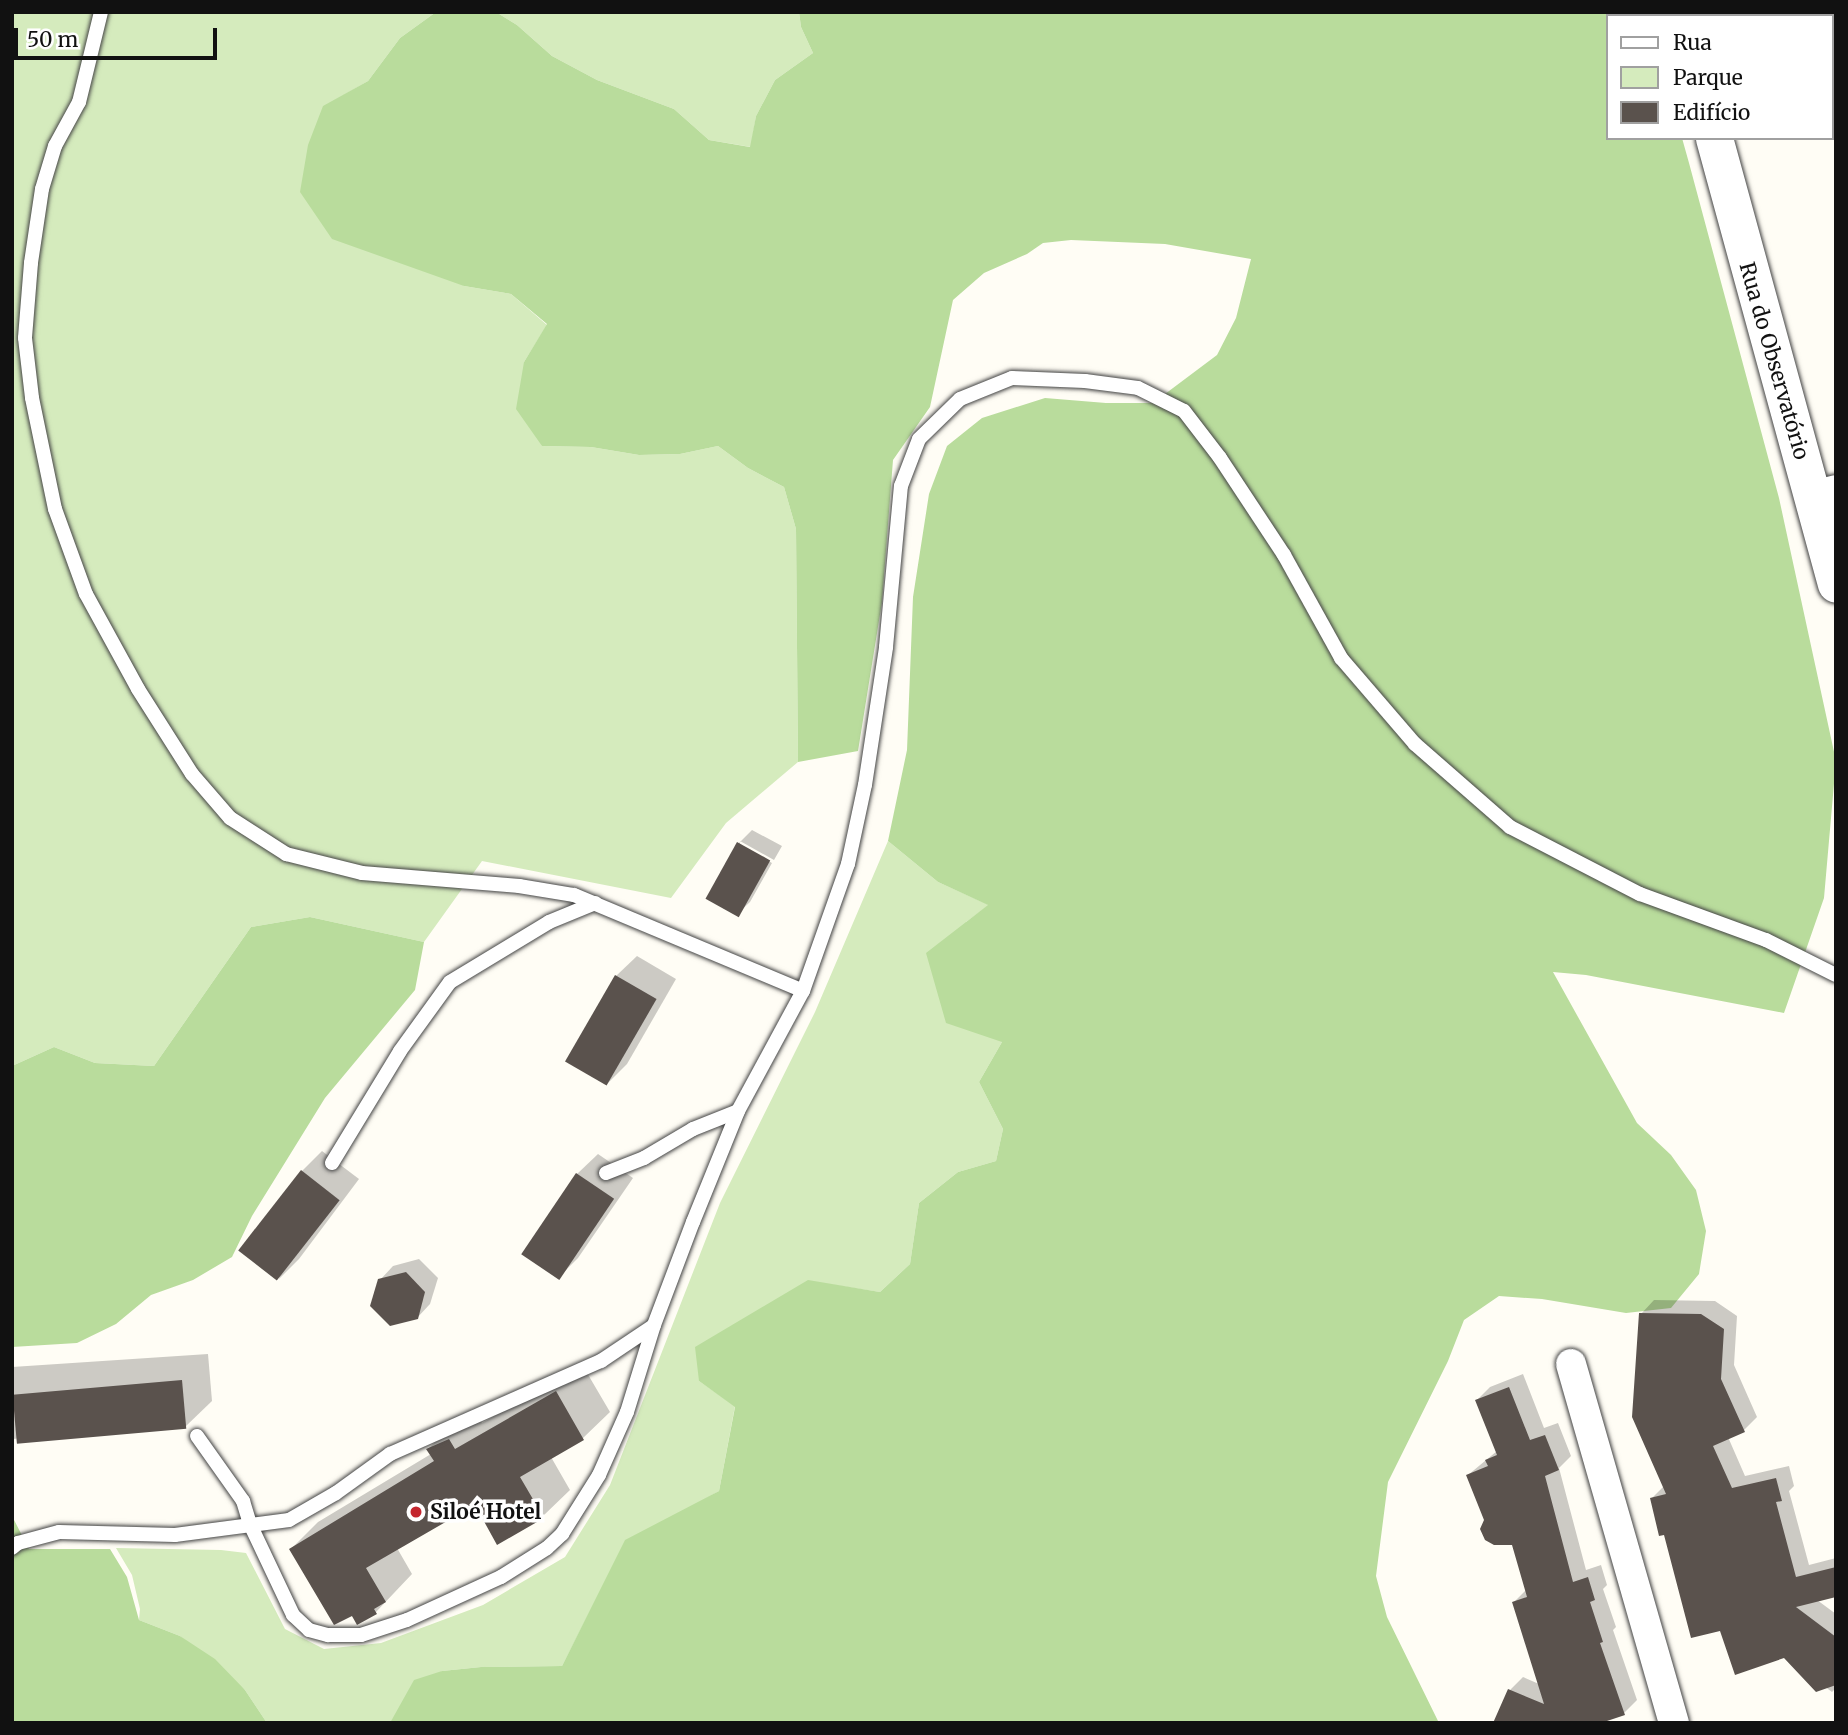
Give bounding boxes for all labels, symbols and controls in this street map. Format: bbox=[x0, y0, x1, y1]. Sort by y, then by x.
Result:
scale bar bbox=[18, 14, 220, 58]
legend bbox=[1606, 14, 1834, 140]
text: 50 m bbox=[27, 26, 78, 53]
text: Rua bbox=[1673, 29, 1712, 56]
text: Parque bbox=[1673, 64, 1743, 91]
text: Edifício bbox=[1673, 99, 1750, 126]
street label: Rua do Observatório bbox=[1734, 259, 1814, 463]
place label: Siloé Hotel bbox=[430, 1499, 541, 1525]
marker: Siloé Hotel bbox=[408, 1504, 424, 1520]

